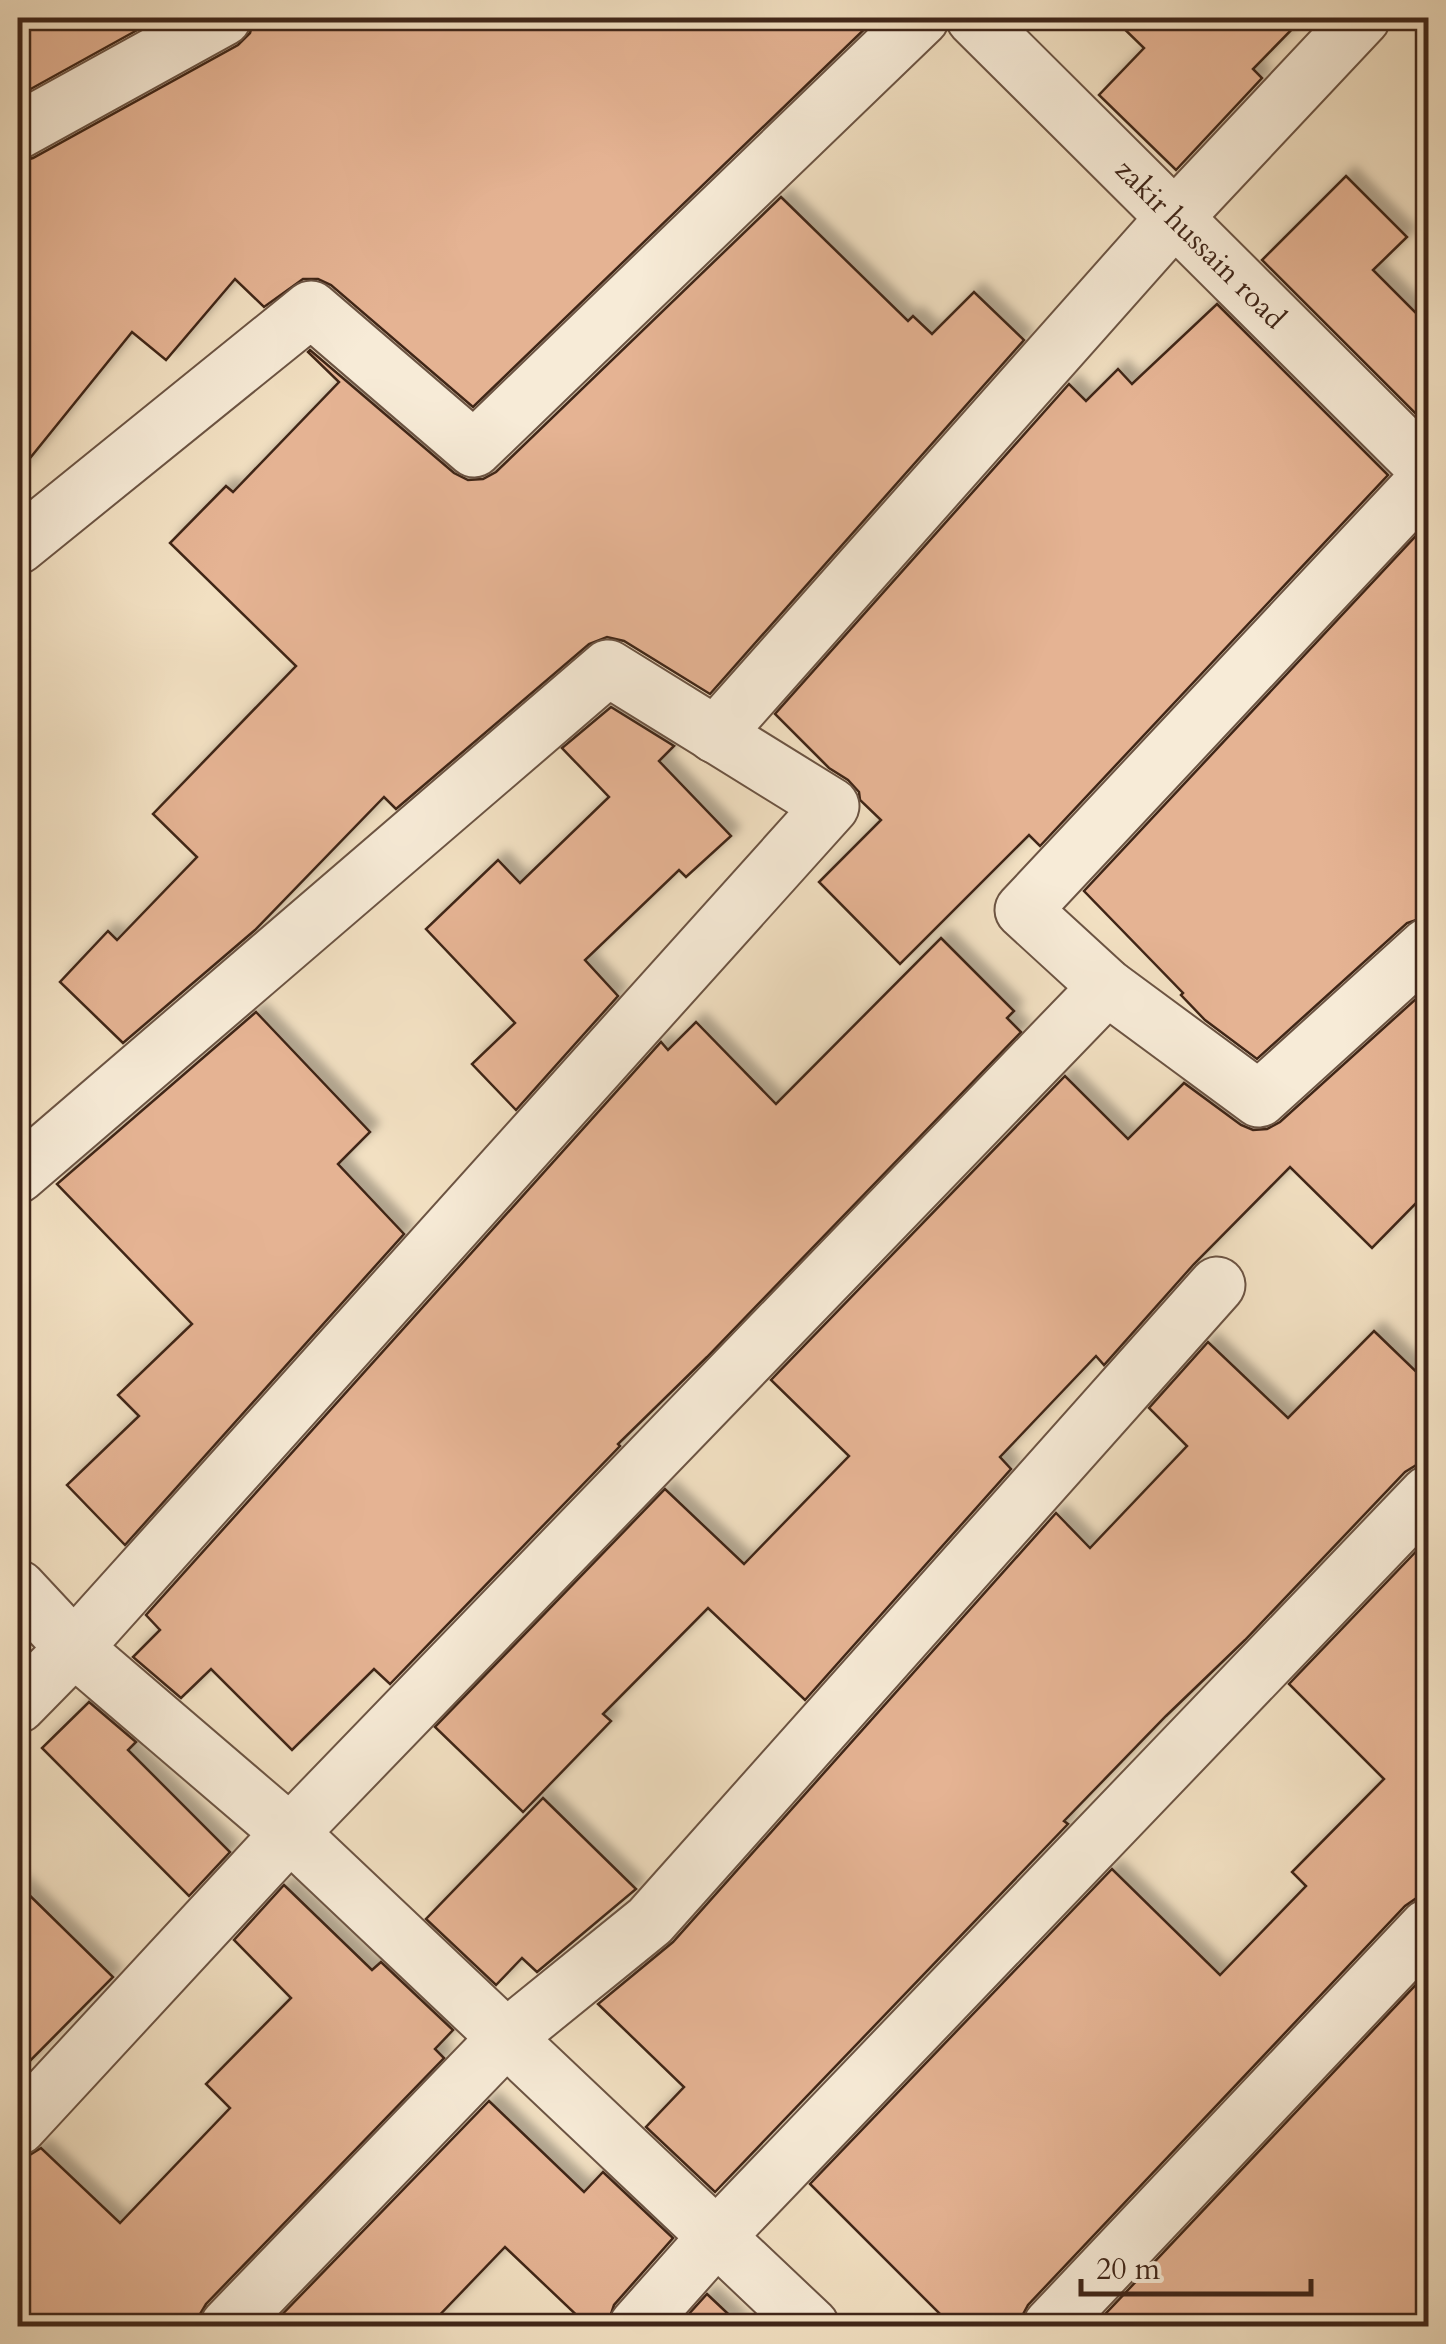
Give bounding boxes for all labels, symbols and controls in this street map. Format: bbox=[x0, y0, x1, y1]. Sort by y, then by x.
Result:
street label: zakir hussain road bbox=[1106, 150, 1295, 338]
scale bar bbox=[1081, 2234, 1311, 2296]
text: 20 m bbox=[1096, 2249, 1161, 2290]

